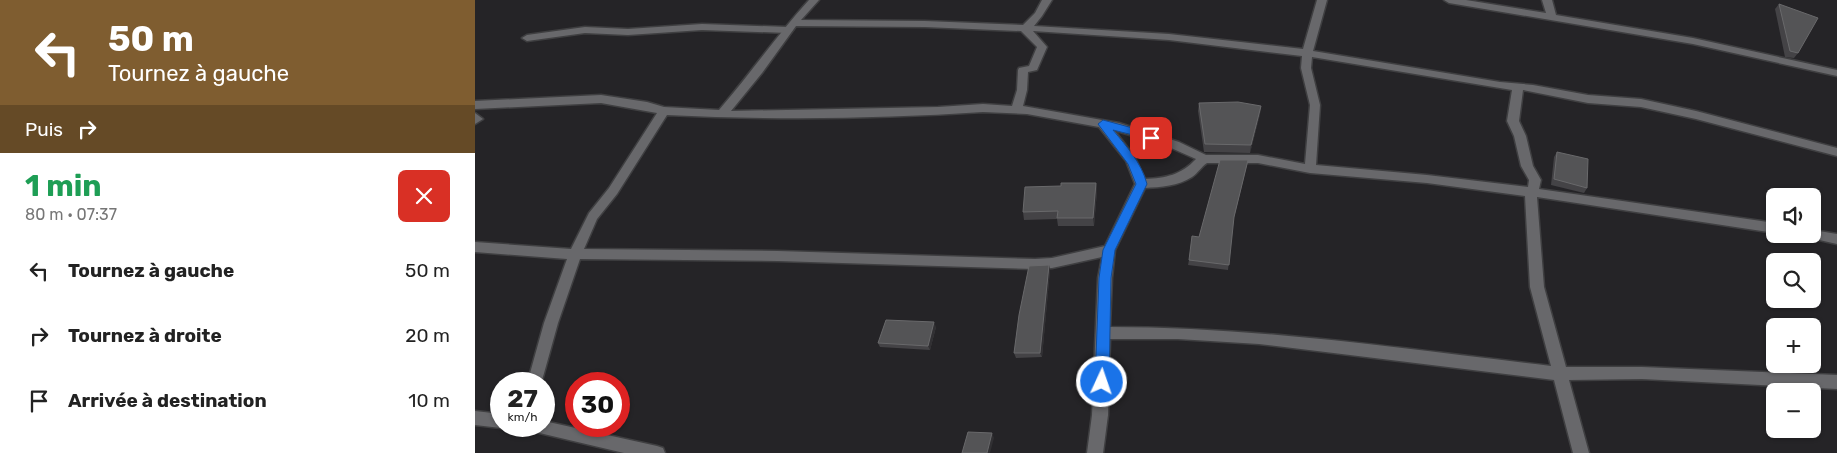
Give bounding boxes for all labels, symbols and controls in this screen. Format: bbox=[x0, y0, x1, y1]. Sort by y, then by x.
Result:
text: 50 m bbox=[108, 18, 194, 60]
icon: left bbox=[25, 20, 90, 85]
text: Tournez à gauche bbox=[108, 60, 289, 87]
icon: right bbox=[73, 115, 101, 143]
pin bbox=[1130, 117, 1172, 159]
text: Puis bbox=[25, 118, 63, 141]
icon: arrive bbox=[1137, 124, 1165, 152]
text: 1 min bbox=[25, 168, 102, 204]
button: close bbox=[398, 170, 450, 222]
map controls bbox=[1766, 188, 1821, 438]
button: sound bbox=[1766, 188, 1821, 243]
text: 80 m · 07:37 bbox=[25, 205, 117, 224]
button: search bbox=[1766, 253, 1821, 308]
icon: left bbox=[25, 257, 53, 285]
text: Tournez à gauche bbox=[68, 259, 234, 282]
text: 50 m bbox=[405, 259, 450, 282]
button: + bbox=[1766, 318, 1821, 373]
icon: right bbox=[25, 322, 53, 350]
text: Tournez à droite bbox=[68, 324, 222, 347]
text: 20 m bbox=[405, 324, 450, 347]
position arrow bbox=[1075, 355, 1127, 407]
speed limit sign: 30 bbox=[565, 372, 630, 437]
button: − bbox=[1766, 383, 1821, 438]
text: 27 bbox=[507, 384, 538, 413]
icon: arrive bbox=[25, 387, 53, 415]
text: Arrivée à destination bbox=[68, 389, 267, 412]
text: 10 m bbox=[408, 389, 450, 412]
text: km/h bbox=[508, 410, 537, 424]

